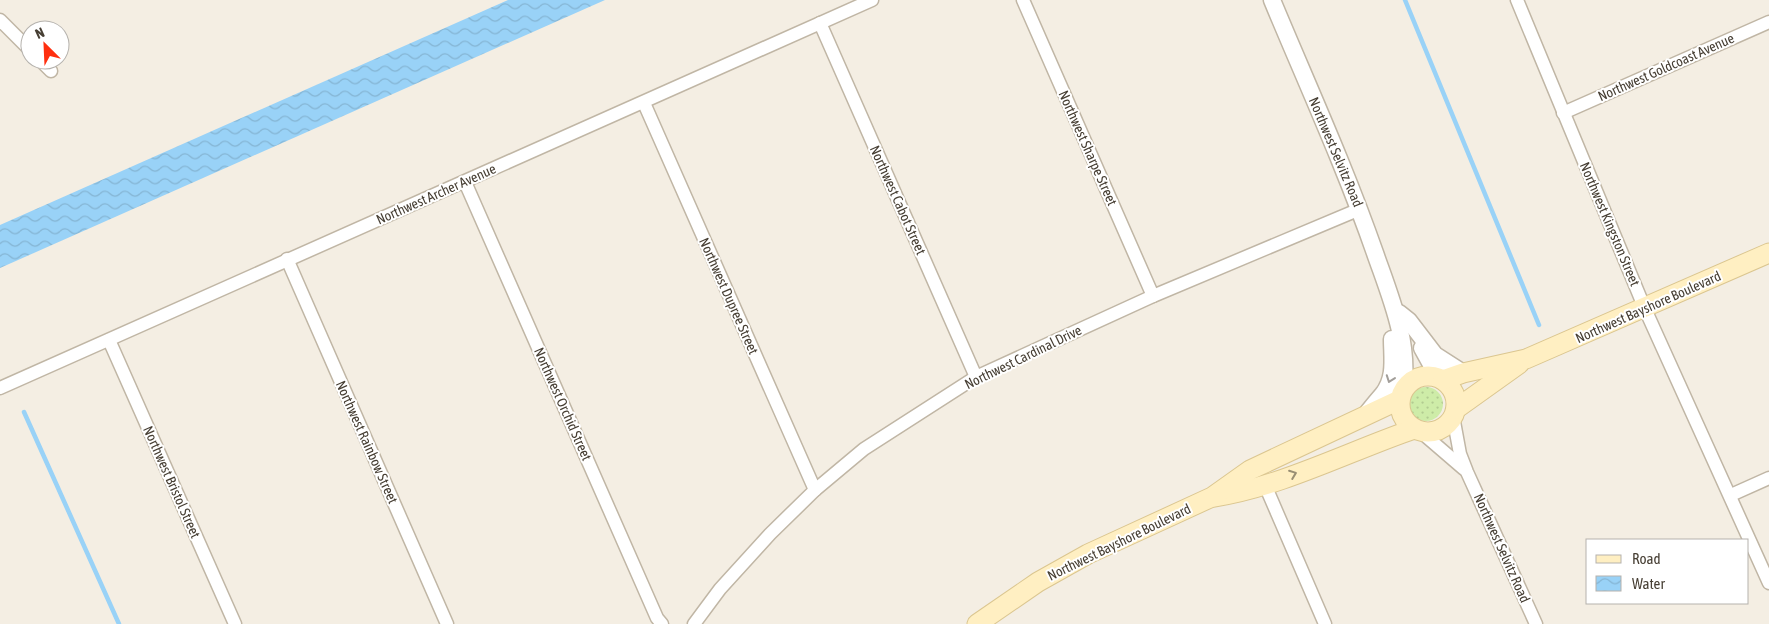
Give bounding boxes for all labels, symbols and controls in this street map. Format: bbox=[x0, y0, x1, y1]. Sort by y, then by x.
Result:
north arrow bbox=[20, 20, 70, 70]
text: N bbox=[33, 24, 47, 42]
street label: Northwest Goldcoast Avenue bbox=[1595, 30, 1737, 104]
street label: Northwest Sharpe Street bbox=[1055, 88, 1121, 208]
street label: Northwest Selvitz Road bbox=[1306, 95, 1366, 209]
street label: Northwest Cabot Street bbox=[867, 143, 929, 257]
street label: Northwest Archer Avenue bbox=[374, 160, 498, 228]
street label: Northwest Kingston Street bbox=[1577, 160, 1643, 288]
street label: Northwest Dupree Street bbox=[696, 235, 762, 357]
street label: Northwest Bayshore Boulevard bbox=[1573, 268, 1723, 346]
street label: Northwest Cardinal Drive bbox=[962, 322, 1084, 392]
street label: Northwest Orchid Street bbox=[531, 345, 595, 463]
one-way arrow bbox=[1386, 375, 1396, 383]
street label: Northwest Rainbow Street bbox=[333, 378, 401, 506]
street label: Northwest Bristol Street bbox=[140, 424, 204, 540]
one-way arrow bbox=[1288, 470, 1296, 480]
street label: Northwest Selvitz Road bbox=[1471, 491, 1533, 605]
street label: Northwest Bayshore Boulevard bbox=[1045, 500, 1193, 584]
legend bbox=[1586, 539, 1749, 604]
text: Road bbox=[1632, 550, 1661, 567]
text: Water bbox=[1632, 575, 1665, 592]

